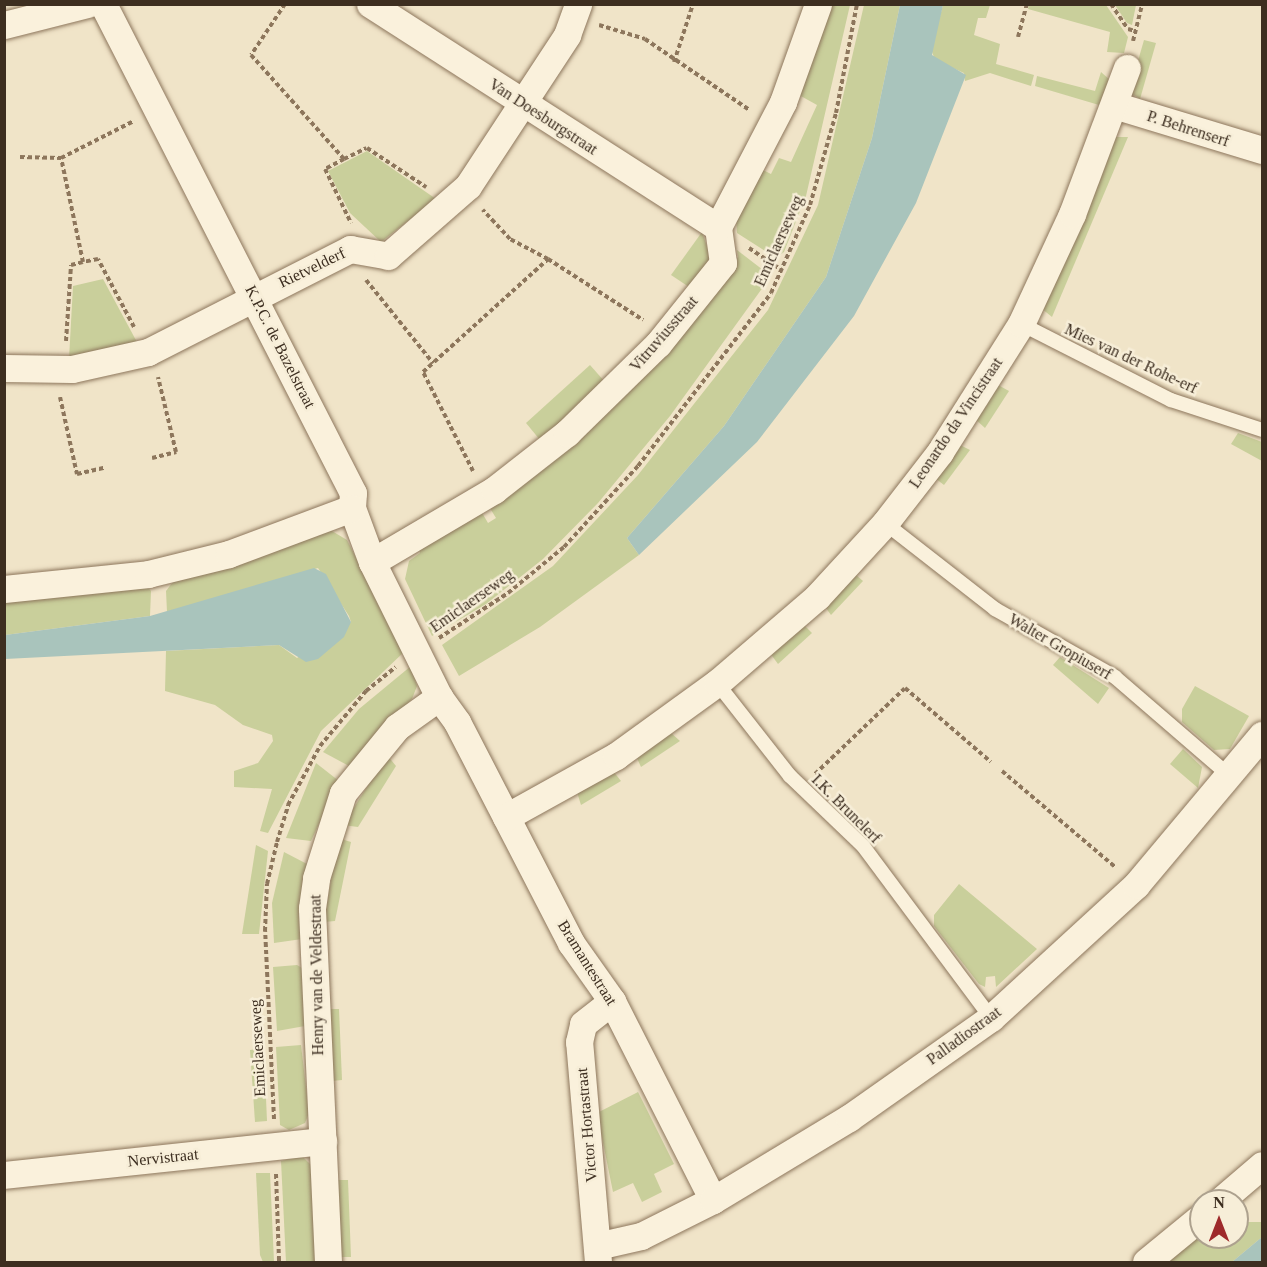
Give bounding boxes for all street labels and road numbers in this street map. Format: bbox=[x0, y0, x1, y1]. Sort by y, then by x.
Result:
street label: Van Doesburgstraat bbox=[485, 75, 601, 159]
street label: P. Behrenserf bbox=[1144, 107, 1232, 151]
street label: Emiclaerseweg bbox=[750, 192, 808, 290]
street label: Rietvelderf bbox=[275, 244, 349, 292]
street label: K.P.C. de Bazelstraat bbox=[241, 282, 319, 412]
street label: Vitruviusstraat bbox=[626, 292, 702, 376]
street label: Mies van der Rohe-erf bbox=[1062, 320, 1200, 398]
street label: Leonardo da Vincistraat bbox=[905, 354, 1007, 492]
street label: Emiclaerseweg bbox=[426, 565, 518, 637]
street label: Walter Gropiuserf bbox=[1005, 610, 1115, 684]
street label: I.K. Brunelerf bbox=[807, 770, 885, 848]
street label: Henry van de Veldestraat bbox=[306, 894, 328, 1056]
street label: Bramantestraat bbox=[553, 917, 621, 1009]
street label: Emiclaerseweg bbox=[246, 999, 270, 1097]
street label: Palladiostraat bbox=[923, 1003, 1005, 1069]
street label: Victor Hortastraat bbox=[572, 1067, 602, 1183]
street label: Nervistraat bbox=[127, 1145, 199, 1171]

